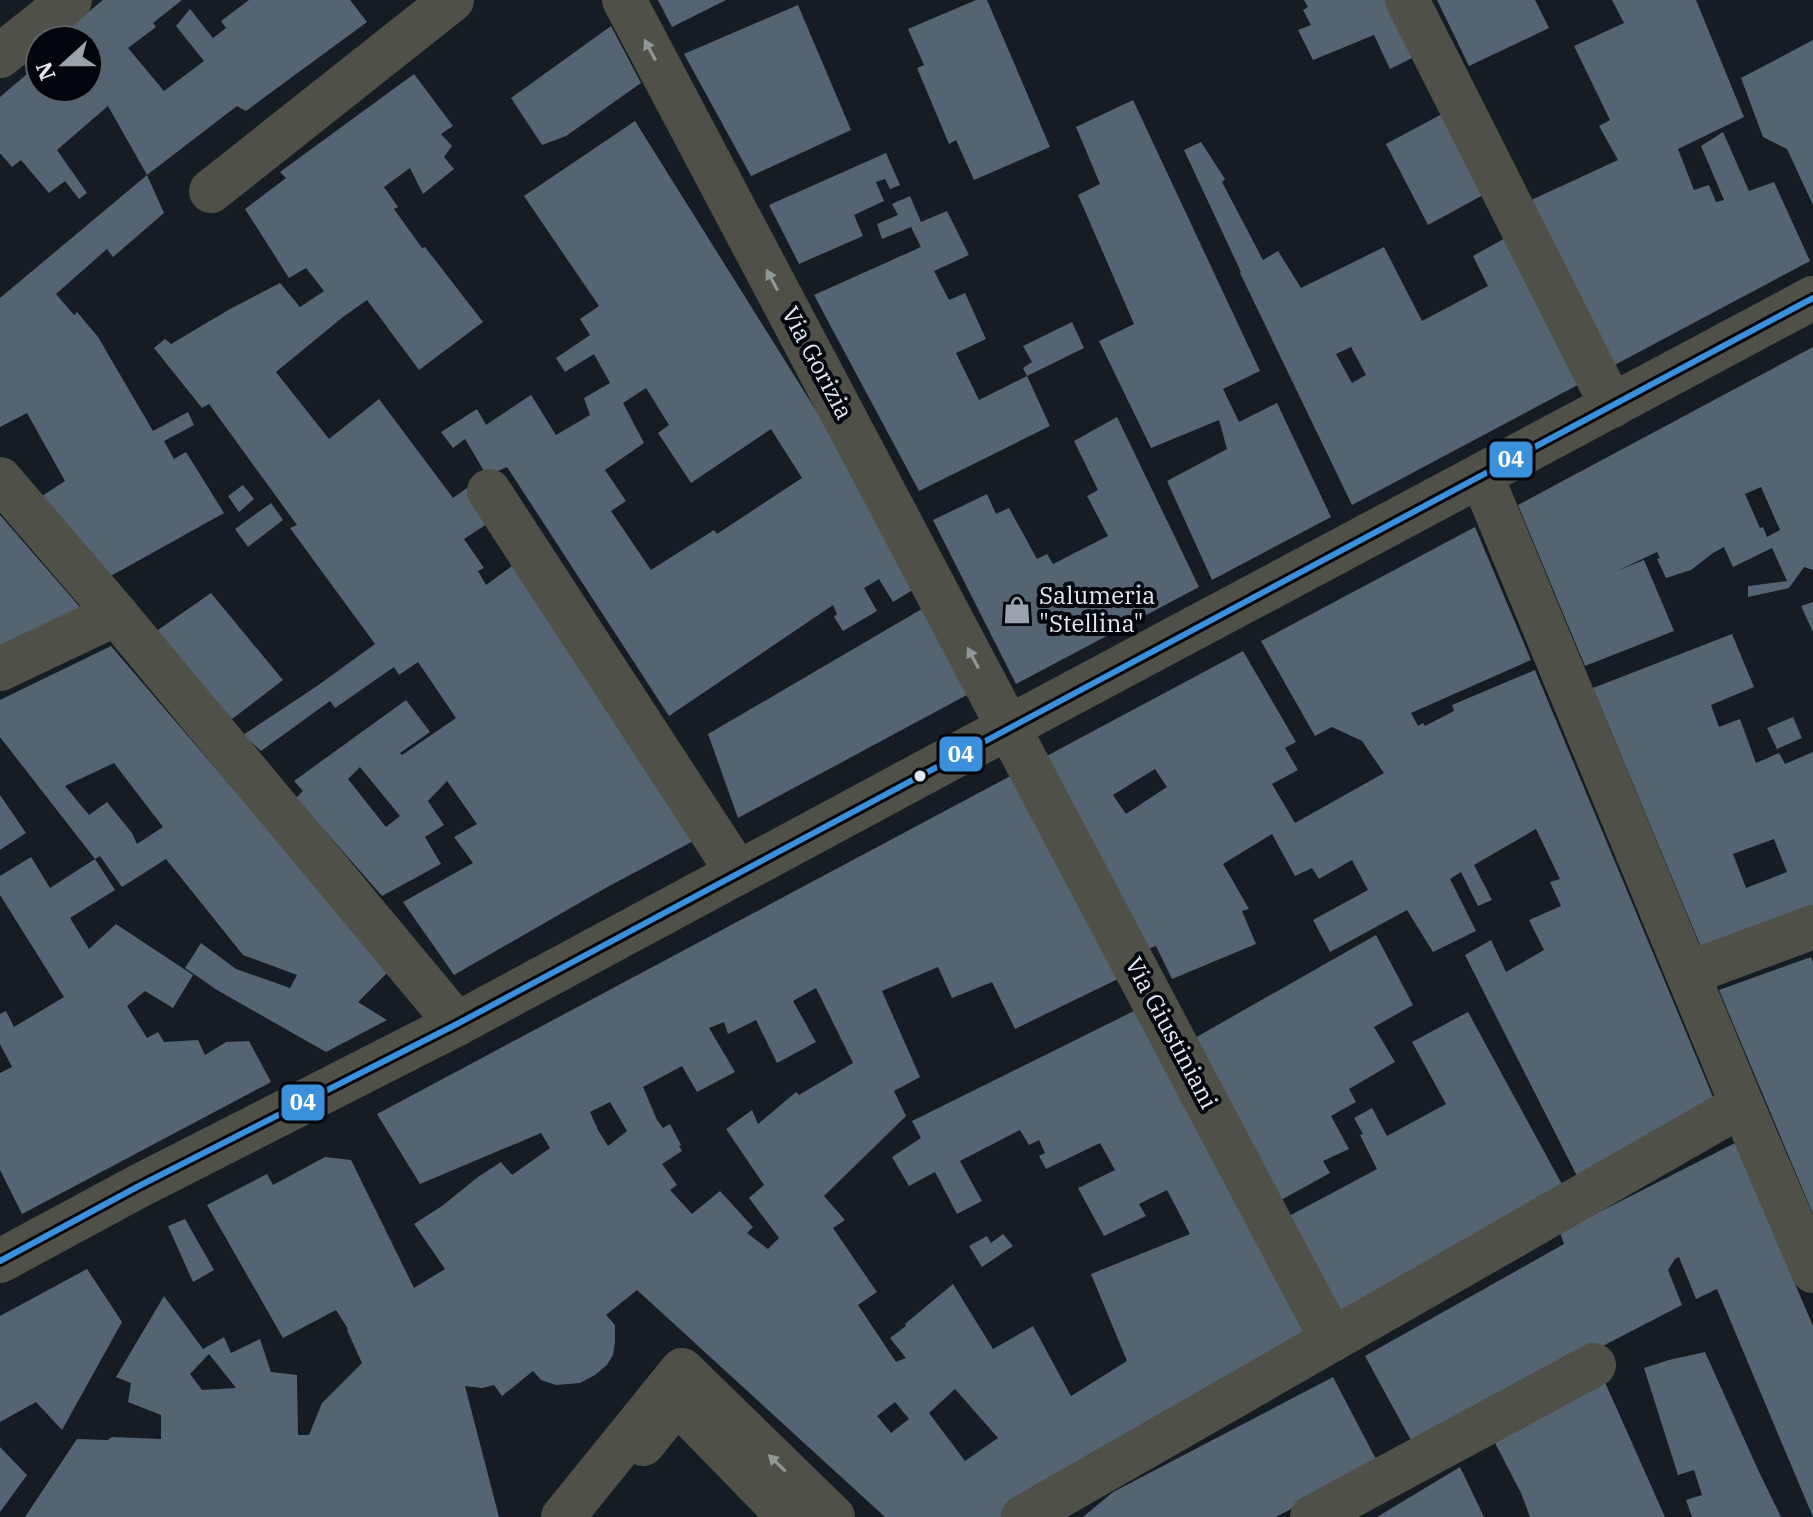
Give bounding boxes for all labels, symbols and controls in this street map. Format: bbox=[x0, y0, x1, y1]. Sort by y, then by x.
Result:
north arrow bbox=[24, 24, 104, 104]
one-way arrow bbox=[644, 39, 658, 61]
text: N bbox=[28, 58, 62, 85]
one-way arrow bbox=[766, 268, 779, 291]
street label: Via Gorizia bbox=[775, 300, 861, 425]
line badge: 04 bbox=[1488, 440, 1534, 479]
text: 04 bbox=[1498, 444, 1524, 473]
place label: Salumeria "Stellina" bbox=[1039, 579, 1155, 639]
shop icon: Salumeria "Stellina" bbox=[1002, 595, 1032, 625]
one-way arrow bbox=[966, 646, 979, 669]
line badge: 04 bbox=[938, 735, 984, 773]
text: 04 bbox=[948, 739, 974, 768]
unlabelled marker bbox=[912, 768, 928, 784]
street label: Via Giustiniani bbox=[1118, 951, 1225, 1114]
line badge: 04 bbox=[280, 1083, 326, 1122]
text: 04 bbox=[290, 1087, 316, 1116]
one-way arrow bbox=[768, 1454, 787, 1472]

